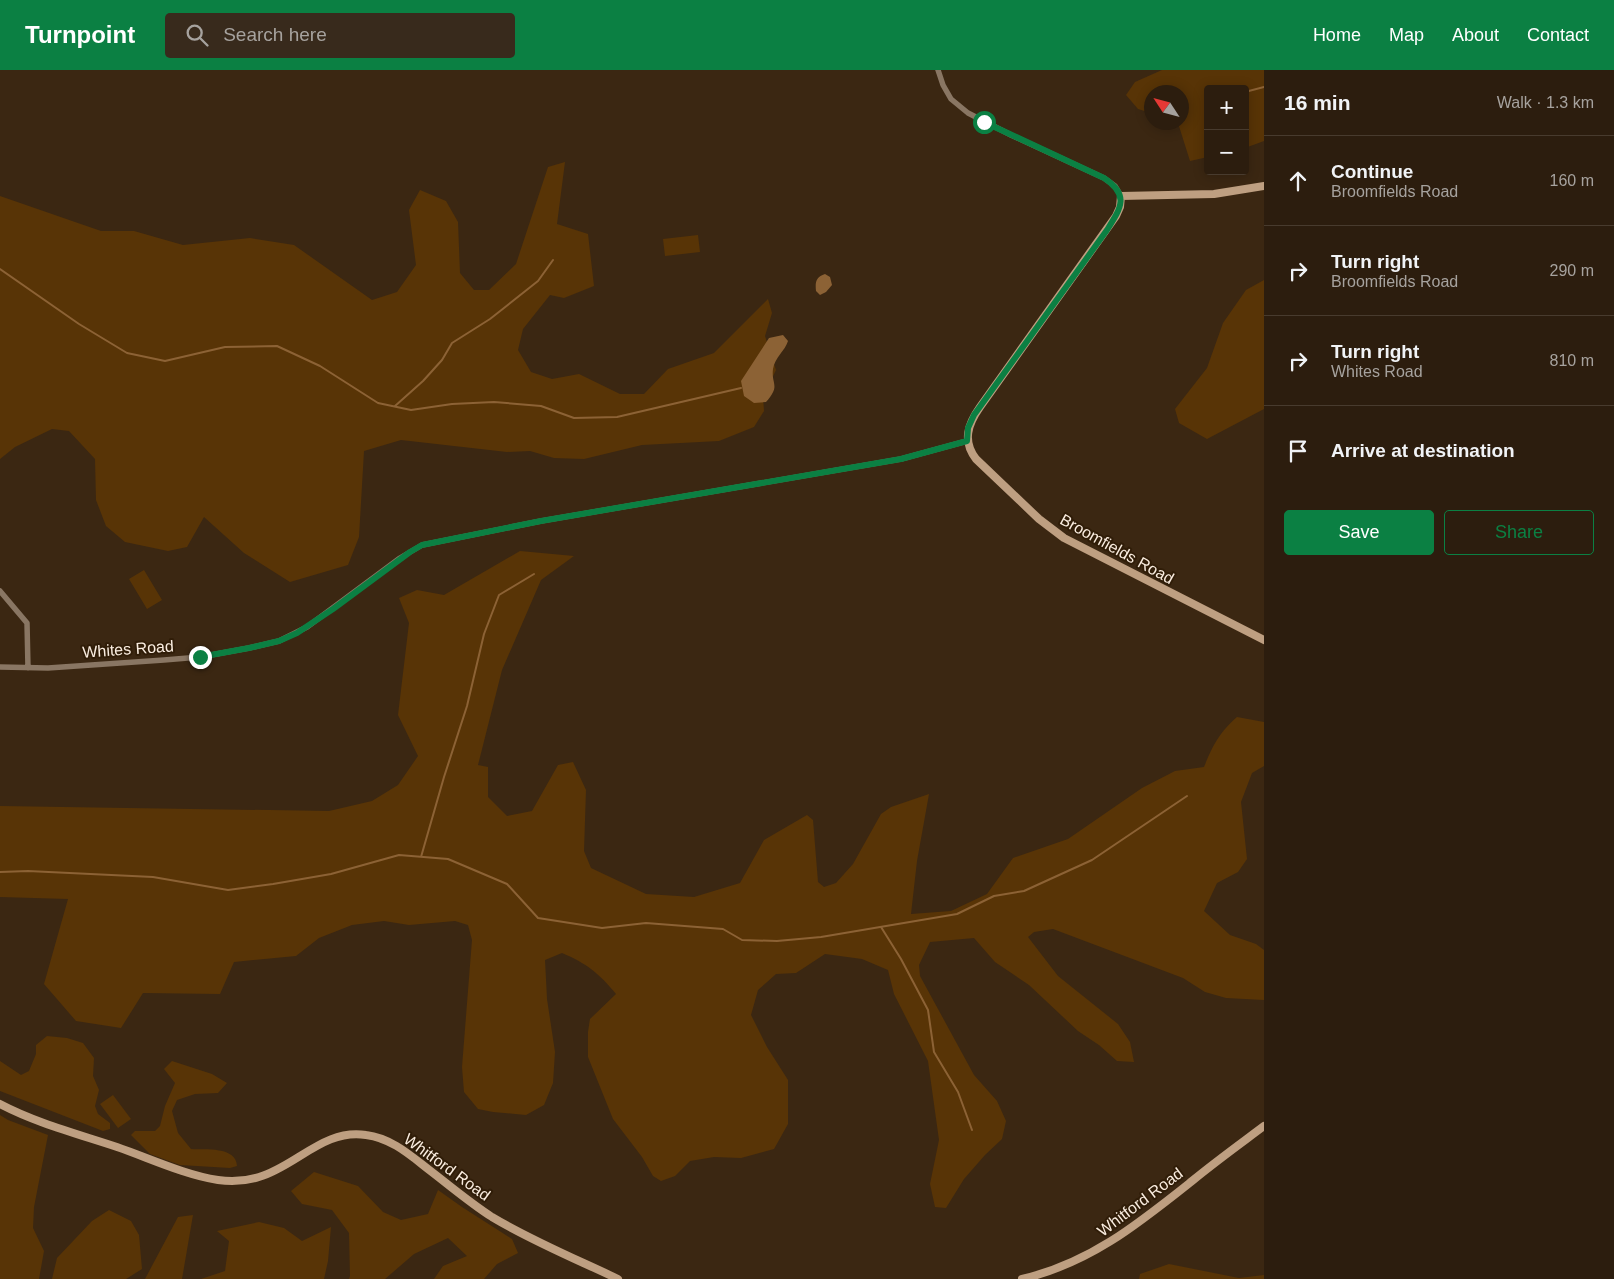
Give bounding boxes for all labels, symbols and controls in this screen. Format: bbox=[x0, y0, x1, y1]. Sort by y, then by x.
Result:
search box bbox=[165, 13, 515, 58]
text: Turnpoint bbox=[25, 21, 135, 48]
icon: search bbox=[183, 21, 211, 49]
text: Search here bbox=[223, 24, 327, 45]
text: Home bbox=[1313, 25, 1361, 45]
text: Map bbox=[1389, 25, 1424, 45]
text: About bbox=[1452, 25, 1499, 45]
text: Contact bbox=[1527, 25, 1589, 45]
north arrow bbox=[1144, 85, 1189, 130]
map controls bbox=[1204, 85, 1249, 175]
button: + bbox=[1204, 85, 1249, 130]
text: 16 min bbox=[1284, 91, 1351, 114]
text: Walk · 1.3 km bbox=[1497, 94, 1594, 111]
route start bbox=[973, 111, 996, 134]
button: − bbox=[1204, 130, 1249, 175]
text: Continue bbox=[1331, 161, 1413, 182]
icon: ahead bbox=[1284, 167, 1312, 195]
text: 160 m bbox=[1550, 172, 1594, 189]
text: Broomfields Road bbox=[1331, 183, 1458, 200]
text: Turn right bbox=[1331, 251, 1419, 272]
icon: right bbox=[1284, 257, 1312, 285]
text: 290 m bbox=[1550, 262, 1594, 279]
text: Broomfields Road bbox=[1331, 273, 1458, 290]
text: Turn right bbox=[1331, 341, 1419, 362]
icon: right bbox=[1284, 347, 1312, 375]
text: 810 m bbox=[1550, 352, 1594, 369]
text: Whites Road bbox=[1331, 363, 1423, 380]
icon: arrive bbox=[1284, 437, 1312, 465]
text: Arrive at destination bbox=[1331, 440, 1515, 461]
button: Save bbox=[1284, 510, 1434, 555]
button: Share bbox=[1444, 510, 1594, 555]
street label: Broomfields Road bbox=[1057, 511, 1177, 587]
street label: Whites Road bbox=[82, 637, 174, 661]
route end bbox=[189, 646, 212, 669]
street label: Whitford Road bbox=[401, 1130, 493, 1204]
street label: Whitford Road bbox=[1094, 1164, 1186, 1240]

